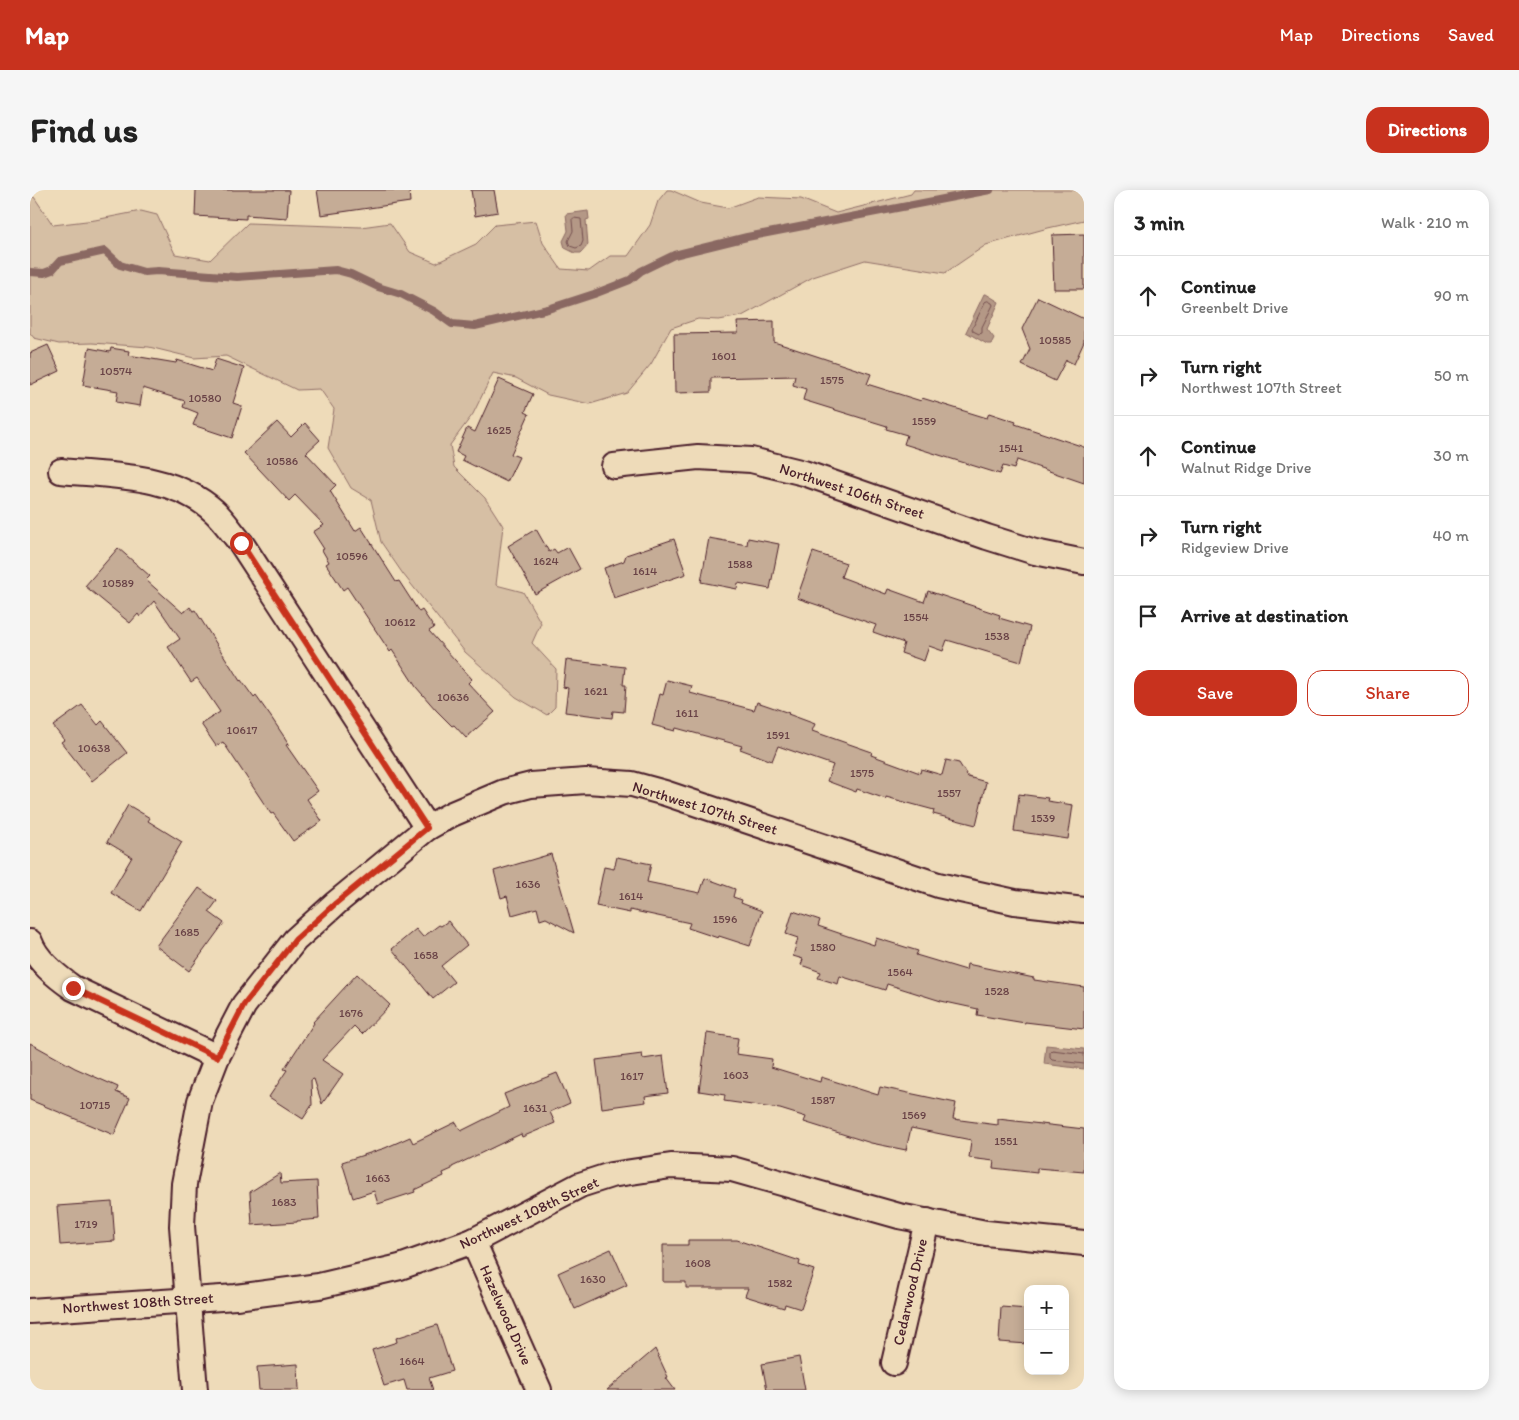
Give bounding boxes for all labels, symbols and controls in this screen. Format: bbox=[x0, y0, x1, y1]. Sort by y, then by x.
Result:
text: Map bbox=[25, 21, 69, 50]
text: Map bbox=[1280, 24, 1313, 46]
text: Directions bbox=[1341, 24, 1420, 46]
text: Saved bbox=[1448, 24, 1494, 46]
button: Directions bbox=[1366, 107, 1489, 153]
text: Find us bbox=[30, 109, 138, 151]
text: 3 min bbox=[1134, 210, 1184, 235]
text: Walk · 210 m bbox=[1381, 213, 1469, 232]
text: Continue bbox=[1181, 275, 1256, 298]
icon: ahead bbox=[1134, 282, 1162, 310]
text: 90 m bbox=[1434, 286, 1469, 305]
text: Greenbelt Drive bbox=[1181, 298, 1288, 317]
house number: 10585 bbox=[1039, 333, 1071, 347]
house number: 1601 bbox=[712, 349, 737, 363]
text: Turn right bbox=[1181, 355, 1262, 378]
icon: right bbox=[1134, 362, 1162, 390]
house number: 10574 bbox=[100, 364, 132, 378]
text: 50 m bbox=[1434, 366, 1469, 385]
house number: 1575 bbox=[820, 373, 844, 387]
text: Northwest 107th Street bbox=[1181, 378, 1342, 397]
house number: 10580 bbox=[188, 391, 222, 405]
house number: 1559 bbox=[912, 414, 936, 428]
house number: 1625 bbox=[487, 423, 511, 437]
text: Continue bbox=[1181, 435, 1256, 458]
house number: 1541 bbox=[999, 441, 1024, 455]
icon: ahead bbox=[1134, 442, 1162, 470]
text: 30 m bbox=[1433, 446, 1469, 465]
house number: 10586 bbox=[266, 454, 298, 468]
text: Walnut Ridge Drive bbox=[1181, 458, 1311, 477]
street label: Northwest 106th Street bbox=[777, 459, 927, 523]
text: Turn right bbox=[1181, 515, 1262, 538]
icon: right bbox=[1134, 522, 1162, 550]
text: 40 m bbox=[1432, 526, 1469, 545]
route start bbox=[230, 532, 253, 555]
text: Ridgeview Drive bbox=[1181, 538, 1289, 557]
house number: 10596 bbox=[336, 549, 368, 563]
house number: 1624 bbox=[533, 554, 559, 568]
house number: 1588 bbox=[727, 557, 753, 571]
house number: 1614 bbox=[633, 564, 657, 578]
house number: 10589 bbox=[102, 576, 134, 590]
icon: arrive bbox=[1134, 602, 1162, 630]
text: Arrive at destination bbox=[1181, 604, 1348, 627]
house number: 1554 bbox=[903, 610, 929, 624]
house number: 10612 bbox=[384, 615, 416, 629]
house number: 1538 bbox=[985, 629, 1010, 643]
button: Save bbox=[1134, 670, 1297, 716]
button: Share bbox=[1307, 670, 1469, 716]
house number: 1621 bbox=[584, 684, 608, 698]
house number: 10636 bbox=[437, 690, 469, 704]
house number: 1611 bbox=[675, 706, 699, 720]
house number: 10617 bbox=[227, 723, 257, 737]
house number: 1591 bbox=[766, 728, 790, 742]
house number: 10638 bbox=[78, 741, 111, 755]
house number: 1575 bbox=[850, 766, 874, 780]
street label: Northwest 107th Street bbox=[630, 777, 780, 839]
house number: 1557 bbox=[937, 786, 961, 800]
house number: 1539 bbox=[1031, 811, 1055, 825]
house number: 1636 bbox=[516, 877, 540, 891]
house number: 1614 bbox=[619, 889, 643, 903]
house number: 1596 bbox=[713, 912, 737, 926]
house number: 1685 bbox=[175, 925, 199, 939]
house number: 1580 bbox=[810, 940, 836, 954]
house number: 1658 bbox=[414, 948, 439, 962]
house number: 1564 bbox=[887, 965, 913, 979]
route end bbox=[62, 977, 85, 1000]
house number: 1528 bbox=[985, 984, 1010, 998]
house number: 1676 bbox=[339, 1006, 363, 1020]
house number: 1603 bbox=[723, 1068, 749, 1082]
house number: 1617 bbox=[620, 1069, 644, 1083]
house number: 1587 bbox=[811, 1093, 835, 1107]
house number: 10715 bbox=[80, 1098, 110, 1112]
house number: 1631 bbox=[523, 1101, 547, 1115]
house number: 1569 bbox=[902, 1108, 926, 1122]
house number: 1551 bbox=[994, 1134, 1018, 1148]
house number: 1663 bbox=[366, 1171, 391, 1185]
street label: Northwest 108th Street bbox=[457, 1173, 602, 1253]
house number: 1683 bbox=[271, 1195, 297, 1209]
house number: 1719 bbox=[74, 1217, 98, 1231]
street label: Cedarwood Drive bbox=[889, 1237, 931, 1347]
house number: 1608 bbox=[685, 1256, 711, 1270]
street label: Hazelwood Drive bbox=[476, 1262, 536, 1368]
house number: 1630 bbox=[580, 1272, 606, 1286]
house number: 1582 bbox=[768, 1276, 793, 1290]
map controls bbox=[1024, 1285, 1069, 1375]
button: + bbox=[1024, 1285, 1069, 1330]
street label: Northwest 108th Street bbox=[62, 1289, 215, 1317]
button: − bbox=[1024, 1330, 1069, 1375]
house number: 1664 bbox=[399, 1354, 425, 1368]

